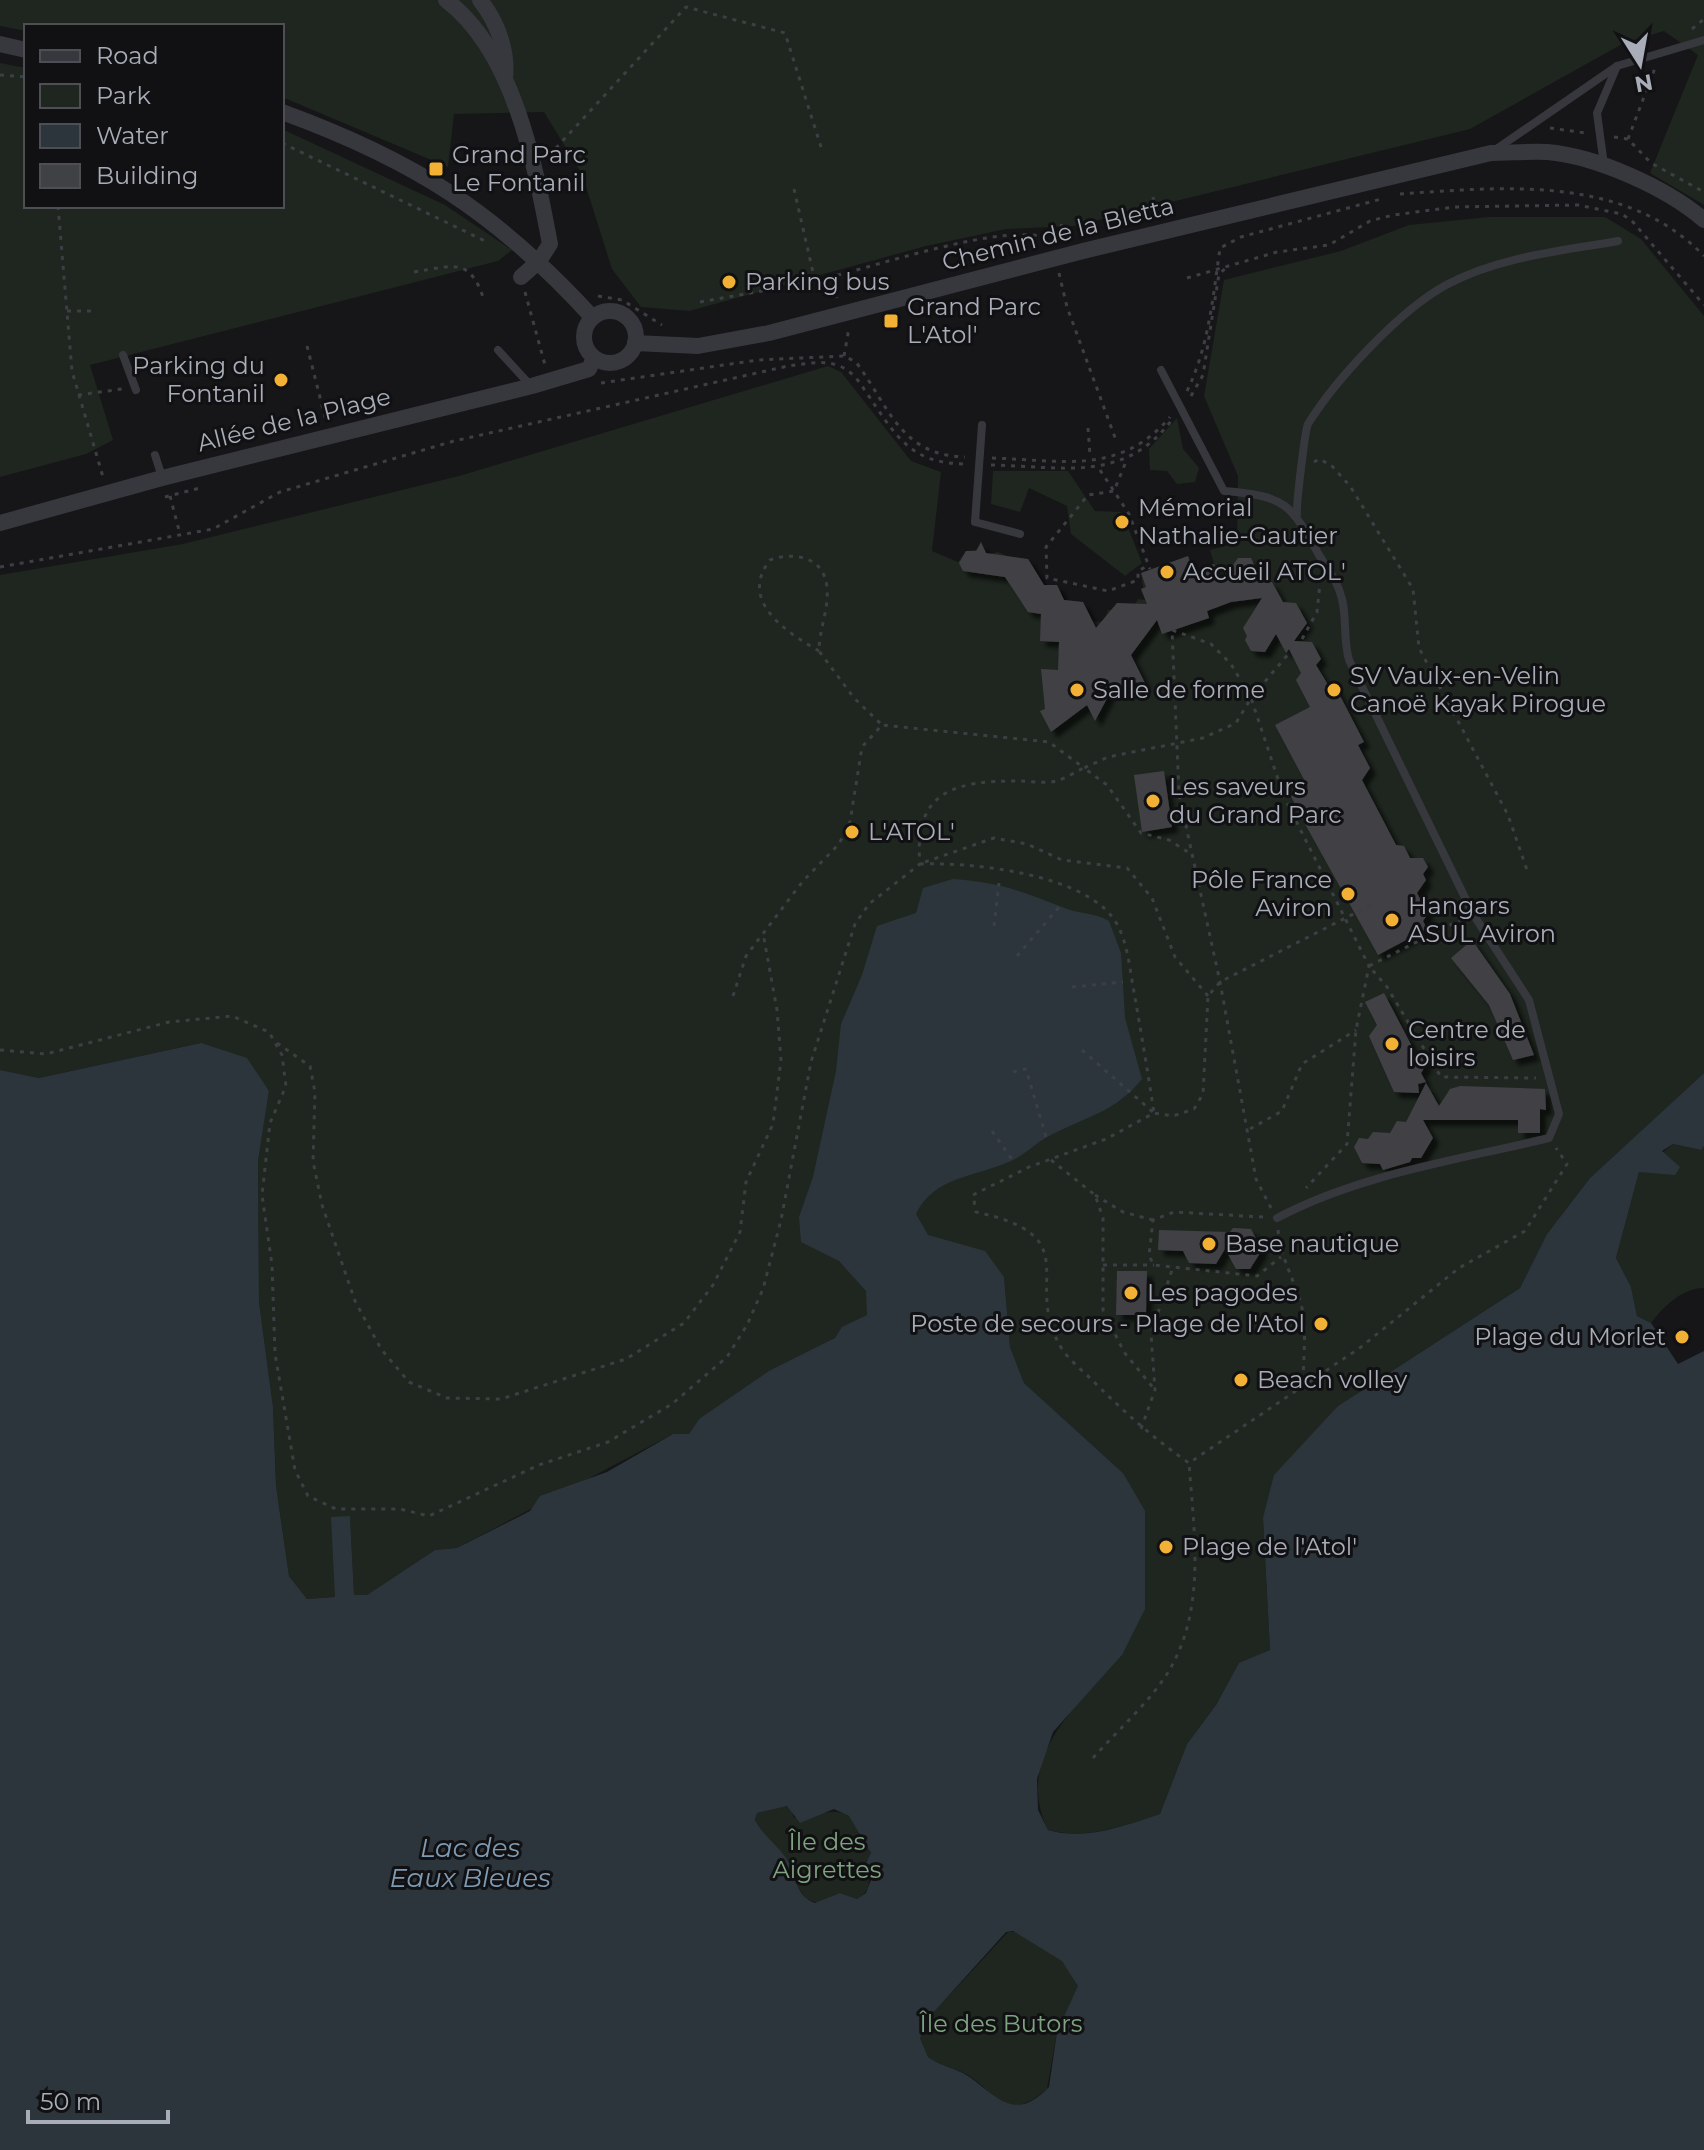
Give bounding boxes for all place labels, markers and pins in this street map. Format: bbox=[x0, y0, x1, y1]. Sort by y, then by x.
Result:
place label: Grand Parc Le Fontanil bbox=[452, 140, 586, 197]
marker: Grand Parc Le Fontanil bbox=[427, 160, 445, 178]
place label: Parking bus bbox=[745, 267, 889, 296]
marker: Parking bus bbox=[720, 273, 738, 291]
place label: Grand Parc L'Atol' bbox=[907, 292, 1041, 349]
marker: Grand Parc L'Atol' bbox=[882, 312, 900, 330]
place label: Parking du Fontanil bbox=[132, 351, 265, 408]
marker: Parking du Fontanil bbox=[272, 371, 290, 389]
place label: Mémorial Nathalie-Gautier bbox=[1138, 493, 1338, 550]
marker: Mémorial Nathalie-Gautier bbox=[1113, 513, 1131, 531]
place label: Accueil ATOL' bbox=[1183, 557, 1346, 586]
marker: Accueil ATOL' bbox=[1158, 563, 1176, 581]
place label: SV Vaulx-en-Velin Canoë Kayak Pirogue bbox=[1350, 661, 1606, 718]
place label: Salle de forme bbox=[1093, 675, 1265, 704]
marker: Salle de forme bbox=[1068, 681, 1086, 699]
marker: SV Vaulx-en-Velin Canoë Kayak Pirogue bbox=[1325, 681, 1343, 699]
place label: Les saveurs du Grand Parc bbox=[1169, 772, 1342, 829]
marker: Les saveurs du Grand Parc bbox=[1144, 792, 1162, 810]
place label: L'ATOL' bbox=[868, 817, 955, 846]
marker: L'ATOL' bbox=[843, 823, 861, 841]
place label: Pôle France Aviron bbox=[1191, 865, 1332, 922]
marker: Pôle France Aviron bbox=[1339, 885, 1357, 903]
place label: Hangars ASUL Aviron bbox=[1408, 891, 1556, 948]
marker: Hangars ASUL Aviron bbox=[1383, 911, 1401, 929]
place label: Centre de loisirs bbox=[1408, 1015, 1526, 1072]
marker: Centre de loisirs bbox=[1383, 1035, 1401, 1053]
place label: Base nautique bbox=[1225, 1229, 1399, 1258]
marker: Base nautique bbox=[1200, 1235, 1218, 1253]
place label: Les pagodes bbox=[1147, 1278, 1298, 1307]
marker: Les pagodes bbox=[1122, 1284, 1140, 1302]
place label: Poste de secours - Plage de l'Atol bbox=[910, 1309, 1305, 1338]
marker: Poste de secours - Plage de l'Atol bbox=[1312, 1315, 1330, 1333]
place label: Plage du Morlet bbox=[1474, 1322, 1666, 1351]
marker: Plage du Morlet bbox=[1673, 1328, 1691, 1346]
place label: Beach volley bbox=[1257, 1365, 1407, 1394]
marker: Beach volley bbox=[1232, 1371, 1250, 1389]
place label: Plage de l'Atol' bbox=[1182, 1532, 1357, 1561]
marker: Plage de l'Atol' bbox=[1157, 1538, 1175, 1556]

